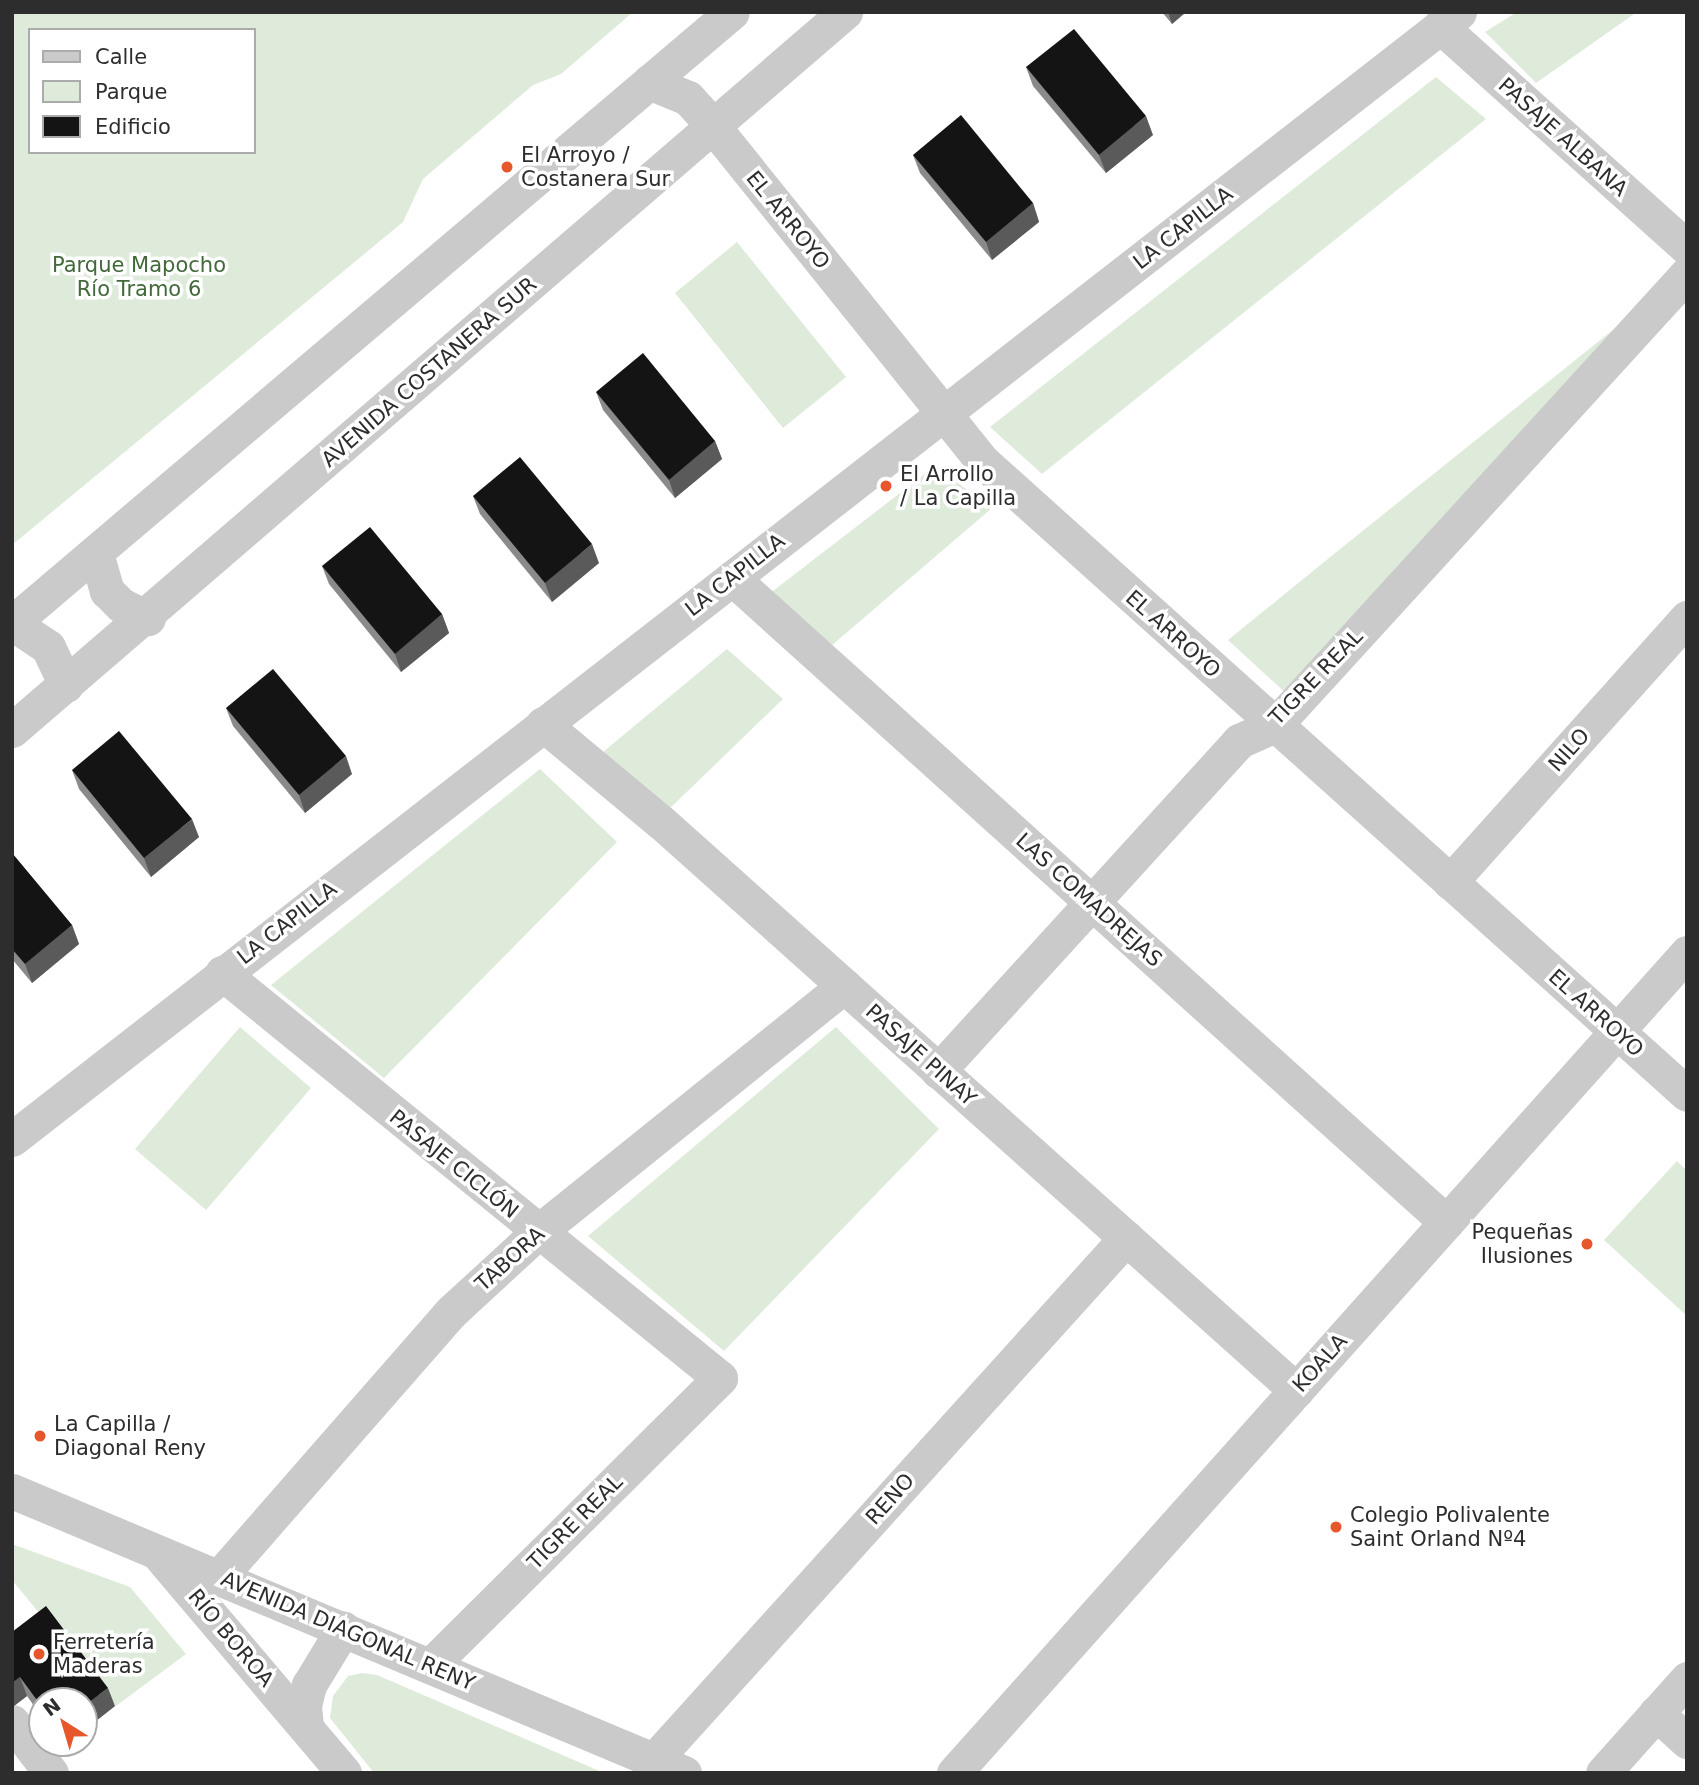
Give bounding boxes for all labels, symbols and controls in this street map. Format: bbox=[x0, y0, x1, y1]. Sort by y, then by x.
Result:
legend bbox=[28, 28, 256, 154]
text: Calle bbox=[95, 45, 147, 69]
street label: PASAJE ALBANA bbox=[1493, 72, 1633, 202]
text: Parque bbox=[95, 80, 167, 104]
text: Edificio bbox=[95, 115, 171, 139]
place label: El Arroyo / Costanera Sur bbox=[521, 142, 670, 192]
marker: El Arroyo / Costanera Sur bbox=[499, 159, 515, 175]
street label: EL ARROYO bbox=[741, 166, 835, 274]
street label: LA CAPILLA bbox=[1128, 181, 1238, 275]
park label: Parque Mapocho Río Tramo 6 bbox=[52, 252, 226, 302]
street label: AVENIDA COSTANERA SUR bbox=[316, 272, 542, 472]
place label: El Arrollo / La Capilla bbox=[900, 461, 1016, 511]
marker: El Arrollo / La Capilla bbox=[878, 478, 894, 494]
street label: LA CAPILLA bbox=[680, 528, 790, 622]
street label: EL ARROYO bbox=[1120, 585, 1226, 683]
street label: TIGRE REAL bbox=[1264, 624, 1368, 730]
street label: NILO bbox=[1543, 723, 1595, 777]
street label: LAS COMADREJAS bbox=[1011, 828, 1167, 972]
street label: LA CAPILLA bbox=[232, 876, 342, 970]
street label: EL ARROYO bbox=[1543, 964, 1649, 1062]
street label: PASAJE PINAY bbox=[861, 999, 981, 1111]
street label: PASAJE CICLÓN bbox=[384, 1104, 524, 1224]
place label: Pequeñas Ilusiones bbox=[1471, 1219, 1573, 1269]
street label: TABORA bbox=[470, 1221, 550, 1297]
marker: Pequeñas Ilusiones bbox=[1579, 1236, 1595, 1252]
street label: KOALA bbox=[1287, 1329, 1353, 1397]
place label: La Capilla / Diagonal Reny bbox=[54, 1411, 206, 1461]
marker: La Capilla / Diagonal Reny bbox=[32, 1428, 48, 1444]
street label: RENO bbox=[861, 1468, 919, 1530]
street label: TIGRE REAL bbox=[522, 1469, 628, 1575]
place label: Colegio Polivalente Saint Orland Nº4 bbox=[1350, 1502, 1550, 1552]
marker: Colegio Polivalente Saint Orland Nº4 bbox=[1328, 1519, 1344, 1535]
street label: AVENIDA DIAGONAL RENY bbox=[217, 1566, 479, 1696]
street label: RÍO BOROA bbox=[183, 1584, 279, 1692]
place label: Ferretería Maderas bbox=[53, 1629, 155, 1679]
marker: Ferretería Maderas bbox=[31, 1646, 47, 1662]
north arrow bbox=[28, 1687, 98, 1757]
text: N bbox=[39, 1693, 65, 1720]

